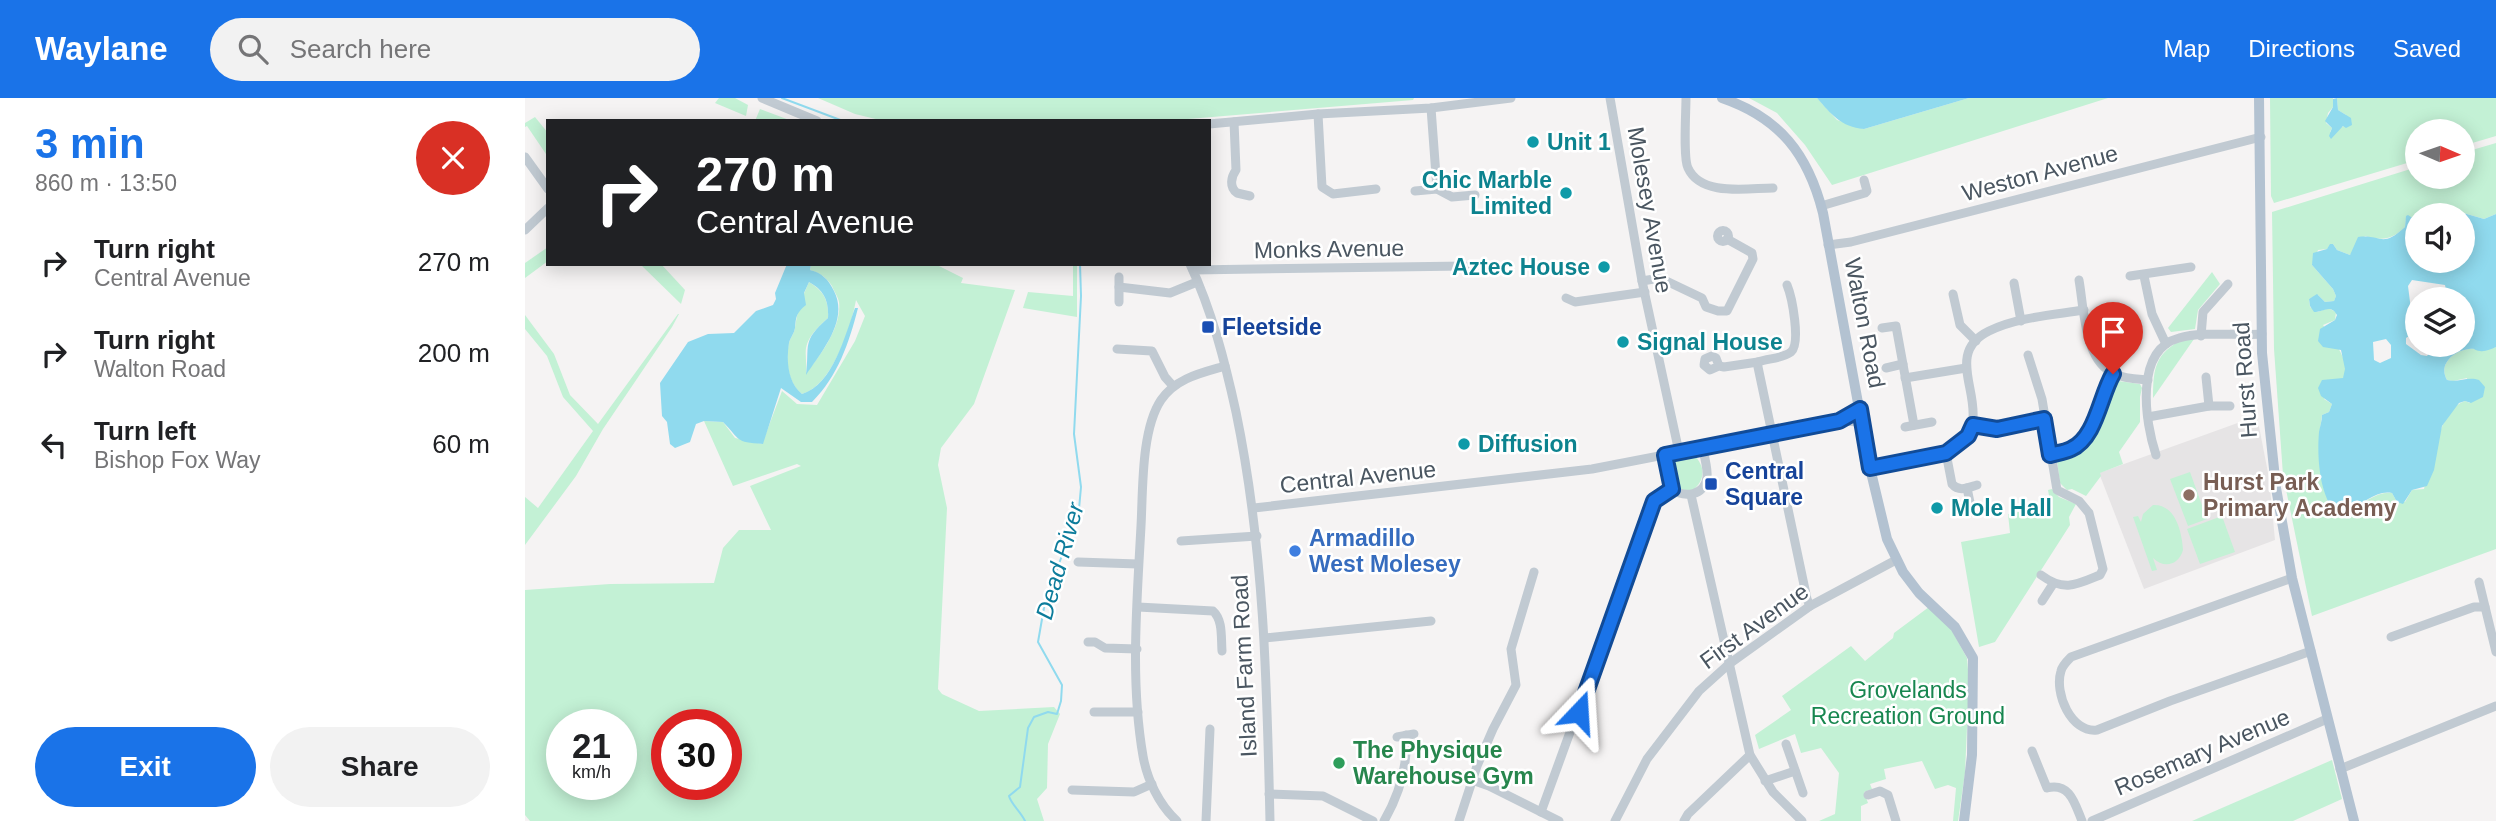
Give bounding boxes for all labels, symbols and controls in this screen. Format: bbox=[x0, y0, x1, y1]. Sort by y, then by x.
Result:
search box bbox=[210, 18, 700, 81]
text: Waylane bbox=[35, 30, 168, 67]
icon: search bbox=[234, 30, 272, 68]
text: Search here bbox=[290, 34, 431, 64]
text: Map bbox=[2164, 35, 2210, 62]
text: Directions bbox=[2248, 35, 2355, 62]
text: Saved bbox=[2393, 35, 2461, 62]
north arrow bbox=[2405, 119, 2475, 189]
map controls bbox=[2405, 119, 2475, 357]
text: 3 min bbox=[35, 120, 145, 167]
button: close bbox=[416, 121, 490, 195]
street label: Molesey Avenue bbox=[1623, 125, 1677, 295]
place label: Unit 1 bbox=[1547, 129, 1611, 155]
marker: Unit 1 bbox=[1525, 134, 1541, 150]
street label: Weston Avenue bbox=[1959, 140, 2121, 206]
icon: right bbox=[581, 147, 672, 238]
text: 270 m bbox=[696, 147, 835, 201]
place label: Chic Marble Limited bbox=[1422, 167, 1552, 219]
text: 860 m · 13:50 bbox=[35, 170, 177, 196]
marker: Chic Marble Limited bbox=[1558, 185, 1574, 201]
button: sound bbox=[2405, 203, 2475, 273]
text: Central Avenue bbox=[696, 204, 914, 240]
text: Turn right bbox=[94, 234, 215, 264]
street label: Monks Avenue bbox=[1254, 235, 1404, 263]
icon: right bbox=[35, 244, 73, 282]
text: 270 m bbox=[418, 247, 490, 277]
place label: Aztec House bbox=[1452, 254, 1590, 280]
street label: Walton Road bbox=[1840, 256, 1890, 390]
marker: Aztec House bbox=[1596, 259, 1612, 275]
text: Central Avenue bbox=[94, 265, 251, 291]
button: layers bbox=[2405, 287, 2475, 357]
pin bbox=[2083, 302, 2143, 374]
icon: arrive bbox=[2094, 313, 2132, 351]
place label: Fleetside bbox=[1222, 314, 1322, 340]
marker: Fleetside bbox=[1200, 319, 1216, 335]
street label: Hurst Road bbox=[2228, 321, 2262, 439]
text: Turn right bbox=[94, 325, 215, 355]
place label: Signal House bbox=[1637, 329, 1783, 355]
marker: Signal House bbox=[1615, 334, 1631, 350]
icon: right bbox=[35, 335, 73, 373]
text: 200 m bbox=[418, 338, 490, 368]
text: Walton Road bbox=[94, 356, 226, 382]
text: Turn left bbox=[94, 416, 196, 446]
icon: left bbox=[35, 426, 73, 464]
text: 60 m bbox=[432, 429, 490, 459]
place label: Diffusion bbox=[1478, 431, 1578, 457]
marker: Diffusion bbox=[1456, 436, 1472, 452]
text: Bishop Fox Way bbox=[94, 447, 261, 473]
street label: Central Avenue bbox=[1279, 456, 1437, 498]
place label: Central Square bbox=[1725, 458, 1804, 510]
place label: Hurst Park Primary Academy bbox=[2203, 469, 2397, 521]
marker: Central Square bbox=[1703, 476, 1719, 492]
marker: Hurst Park Primary Academy bbox=[2181, 487, 2197, 503]
place label: Mole Hall bbox=[1951, 495, 2052, 521]
water label: Dead River bbox=[1030, 498, 1089, 622]
marker: Mole Hall bbox=[1929, 500, 1945, 516]
place label: Armadillo West Molesey bbox=[1309, 525, 1461, 577]
marker: Armadillo West Molesey bbox=[1287, 543, 1303, 559]
street label: Island Farm Road bbox=[1226, 574, 1262, 758]
street label: First Avenue bbox=[1695, 578, 1813, 674]
position arrow bbox=[1542, 675, 1616, 749]
park label: Grovelands Recreation Ground bbox=[1811, 677, 2005, 729]
street label: Rosemary Avenue bbox=[2111, 703, 2293, 801]
speed limit sign: 30 bbox=[651, 709, 742, 800]
text: 21 bbox=[572, 726, 611, 765]
button: Exit bbox=[35, 727, 256, 807]
button: Share bbox=[270, 727, 490, 807]
place label: The Physique Warehouse Gym bbox=[1353, 737, 1534, 789]
marker: The Physique Warehouse Gym bbox=[1331, 755, 1347, 771]
text: km/h bbox=[572, 762, 611, 782]

